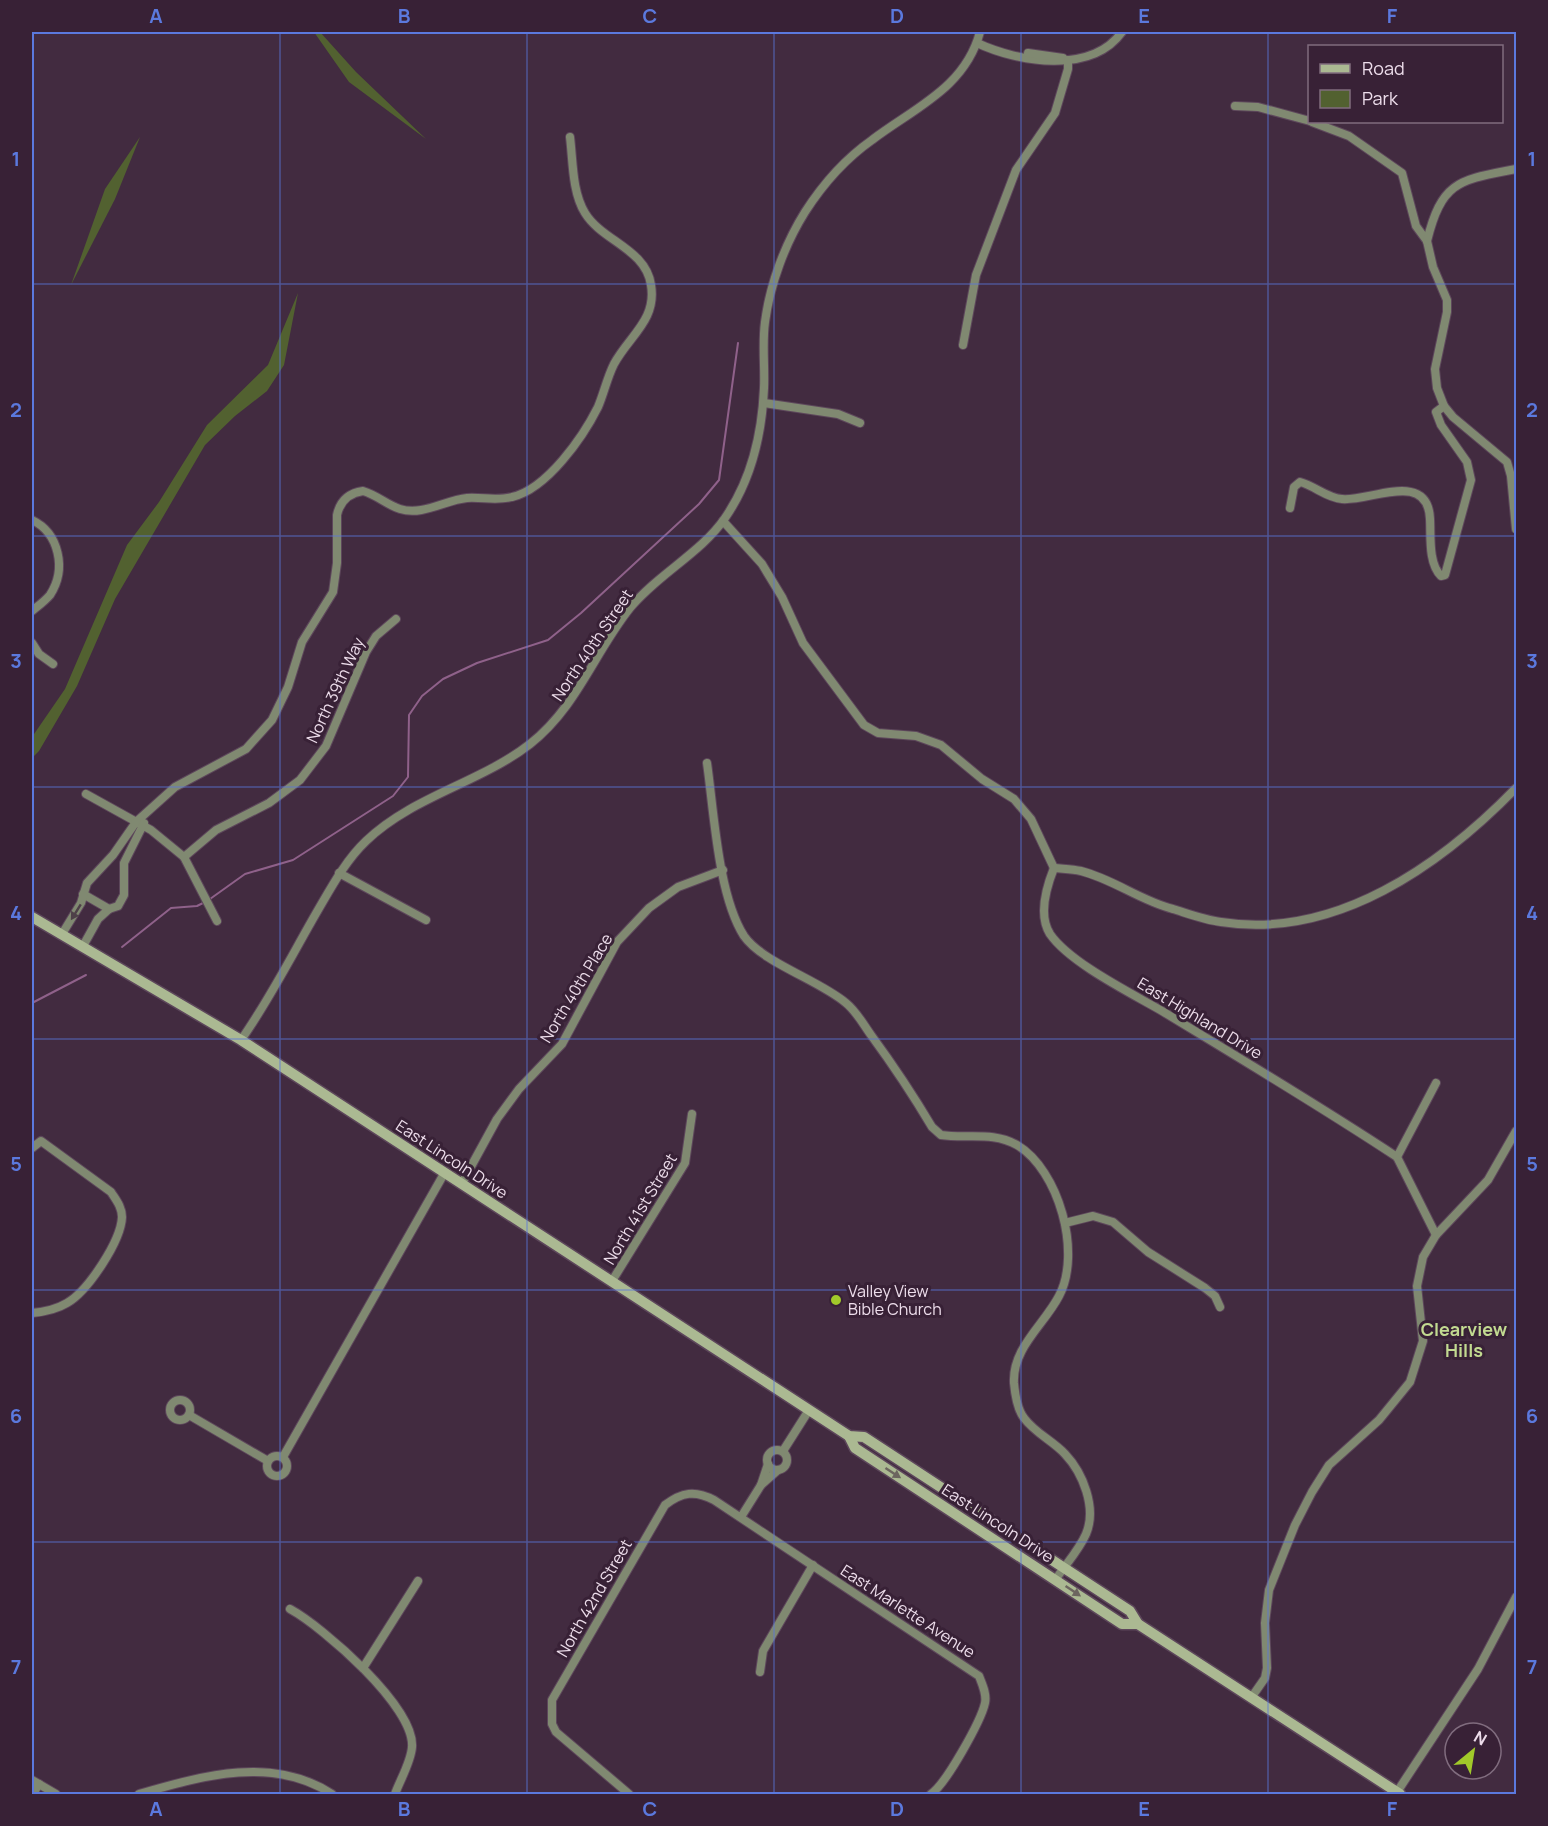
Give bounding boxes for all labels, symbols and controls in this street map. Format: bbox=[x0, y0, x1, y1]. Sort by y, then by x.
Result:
text: A bbox=[149, 2, 163, 29]
text: B bbox=[398, 2, 411, 29]
text: C bbox=[643, 2, 657, 29]
text: D bbox=[890, 2, 904, 29]
text: E bbox=[1138, 2, 1150, 29]
text: F bbox=[1387, 2, 1398, 29]
legend bbox=[1308, 45, 1503, 123]
text: Road bbox=[1362, 56, 1405, 80]
text: Park bbox=[1362, 86, 1399, 110]
text: 1 bbox=[12, 145, 20, 172]
text: 1 bbox=[1528, 145, 1536, 172]
text: 2 bbox=[10, 396, 22, 423]
text: 2 bbox=[1526, 396, 1538, 423]
street label: North 40th Street bbox=[546, 585, 638, 705]
street label: North 39th Way bbox=[301, 633, 369, 746]
text: 3 bbox=[10, 647, 22, 674]
text: 3 bbox=[1526, 647, 1538, 674]
text: 4 bbox=[10, 899, 22, 926]
text: 4 bbox=[1526, 899, 1538, 926]
one-way arrow bbox=[70, 903, 81, 920]
street label: North 40th Place bbox=[535, 929, 617, 1047]
street label: East Highland Drive bbox=[1134, 972, 1266, 1064]
street label: East Lincoln Drive bbox=[392, 1115, 512, 1203]
street label: North 41st Street bbox=[598, 1149, 682, 1269]
text: 5 bbox=[10, 1150, 22, 1177]
text: 5 bbox=[1526, 1150, 1538, 1177]
place label: Valley View Bible Church bbox=[848, 1280, 942, 1320]
marker: Valley View Bible Church bbox=[829, 1293, 843, 1307]
district label: Clearview Hills bbox=[1421, 1317, 1508, 1362]
text: 6 bbox=[10, 1402, 22, 1429]
text: 6 bbox=[1526, 1402, 1538, 1429]
one-way arrow bbox=[884, 1467, 901, 1478]
street label: East Lincoln Drive bbox=[938, 1479, 1058, 1567]
street label: North 42nd Street bbox=[551, 1535, 637, 1661]
street label: East Marlette Avenue bbox=[836, 1559, 980, 1663]
one-way arrow bbox=[1065, 1585, 1081, 1597]
text: 7 bbox=[11, 1653, 21, 1680]
text: 7 bbox=[1527, 1653, 1537, 1680]
north arrow bbox=[1443, 1721, 1503, 1781]
text: N bbox=[1470, 1726, 1491, 1750]
text: A bbox=[149, 1795, 163, 1822]
text: B bbox=[398, 1795, 411, 1822]
text: C bbox=[643, 1795, 657, 1822]
text: D bbox=[890, 1795, 904, 1822]
text: E bbox=[1138, 1795, 1150, 1822]
text: F bbox=[1387, 1795, 1398, 1822]

